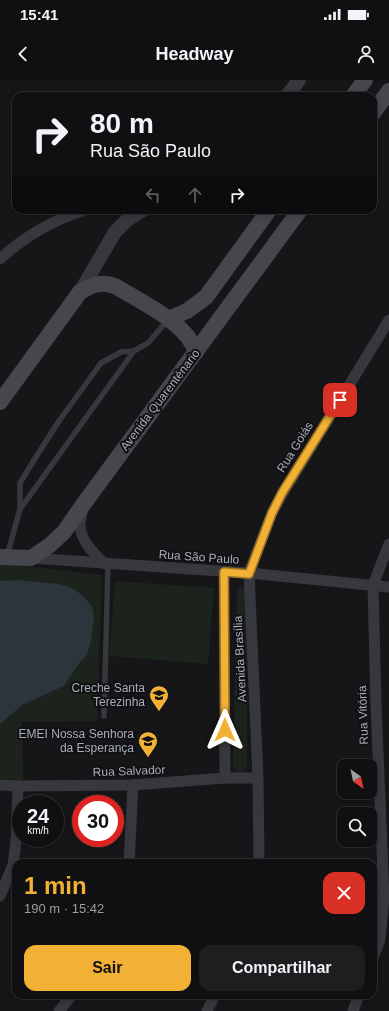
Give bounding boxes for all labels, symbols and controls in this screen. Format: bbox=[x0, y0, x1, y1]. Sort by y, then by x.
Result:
text: 15:41 bbox=[20, 6, 58, 23]
icon: back bbox=[12, 43, 34, 65]
icon: person bbox=[355, 43, 377, 65]
text: Headway bbox=[155, 44, 234, 64]
icon: right bbox=[24, 108, 76, 160]
text: 80 m bbox=[90, 108, 154, 139]
text: Rua São Paulo bbox=[90, 141, 211, 161]
icon: left bbox=[142, 184, 164, 206]
icon: ahead bbox=[184, 184, 206, 206]
icon: right bbox=[226, 184, 248, 206]
street label: Avenida Quarenténario bbox=[117, 346, 203, 453]
pin bbox=[323, 383, 357, 417]
icon: arrive bbox=[329, 389, 351, 411]
street label: Rua Goiás bbox=[274, 419, 316, 475]
street label: Rua São Paulo bbox=[158, 547, 240, 567]
street label: Avenida Brasília bbox=[231, 615, 249, 703]
place label: Creche Santa Terezinha bbox=[72, 681, 145, 709]
school or university icon: Creche Santa Terezinha bbox=[148, 684, 170, 712]
street label: Rua Vitória bbox=[355, 685, 371, 745]
position arrow bbox=[204, 709, 246, 751]
place label: EMEI Nossa Senhora da Esperança bbox=[19, 727, 134, 755]
school or university icon: EMEI Nossa Senhora da Esperança bbox=[137, 730, 159, 758]
north arrow bbox=[337, 759, 377, 799]
map controls bbox=[337, 759, 377, 847]
street label: Rua Salvador bbox=[92, 763, 166, 779]
speed limit sign: 30 bbox=[72, 795, 124, 847]
text: 24 bbox=[27, 805, 49, 827]
button: search bbox=[337, 807, 377, 847]
text: km/h bbox=[27, 825, 49, 836]
text: 1 min bbox=[24, 872, 87, 899]
button: close bbox=[323, 872, 365, 914]
text: 190 m · 15:42 bbox=[24, 901, 104, 916]
button: Sair bbox=[24, 945, 191, 991]
button: Compartilhar bbox=[199, 945, 365, 991]

